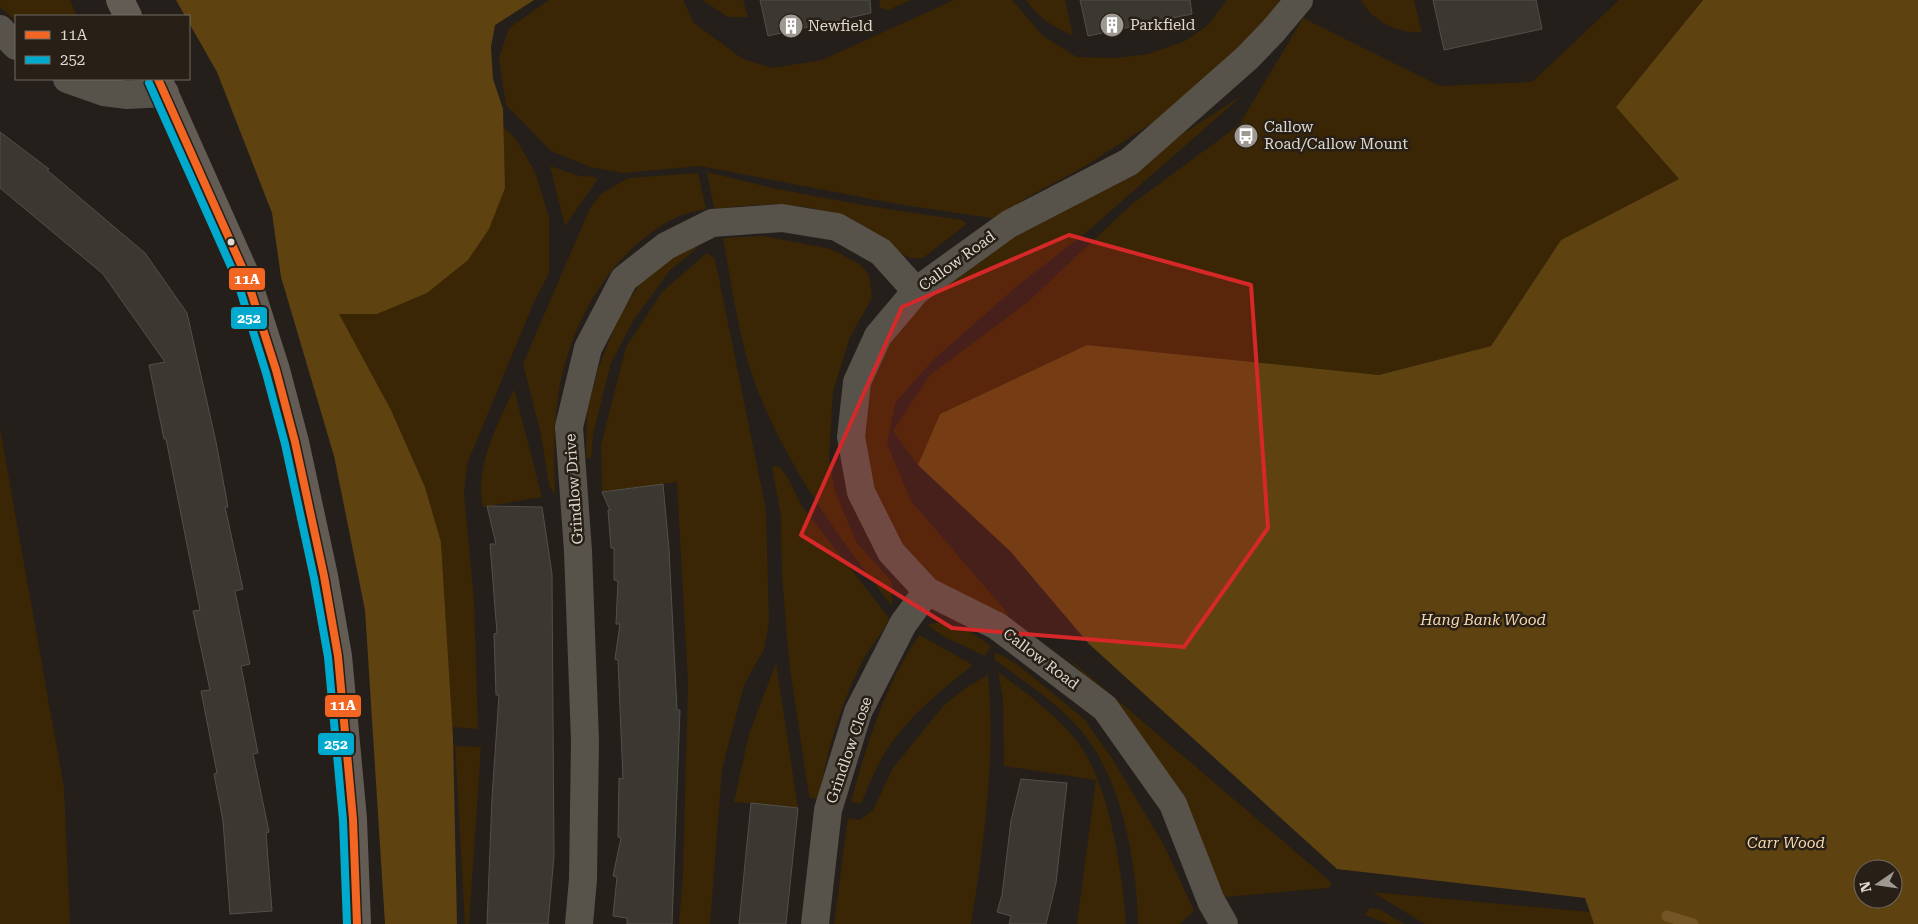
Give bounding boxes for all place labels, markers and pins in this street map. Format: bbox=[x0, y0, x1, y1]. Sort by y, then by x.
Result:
building icon: Parkfield bbox=[1099, 12, 1125, 38]
building icon: Newfield bbox=[778, 13, 804, 39]
place label: Parkfield bbox=[1130, 16, 1196, 34]
place label: Newfield bbox=[808, 17, 873, 35]
place label: Callow Road/Callow Mount bbox=[1264, 118, 1409, 153]
bus stop icon: Callow Road/Callow Mount bbox=[1233, 123, 1259, 149]
unlabelled marker bbox=[226, 237, 236, 247]

